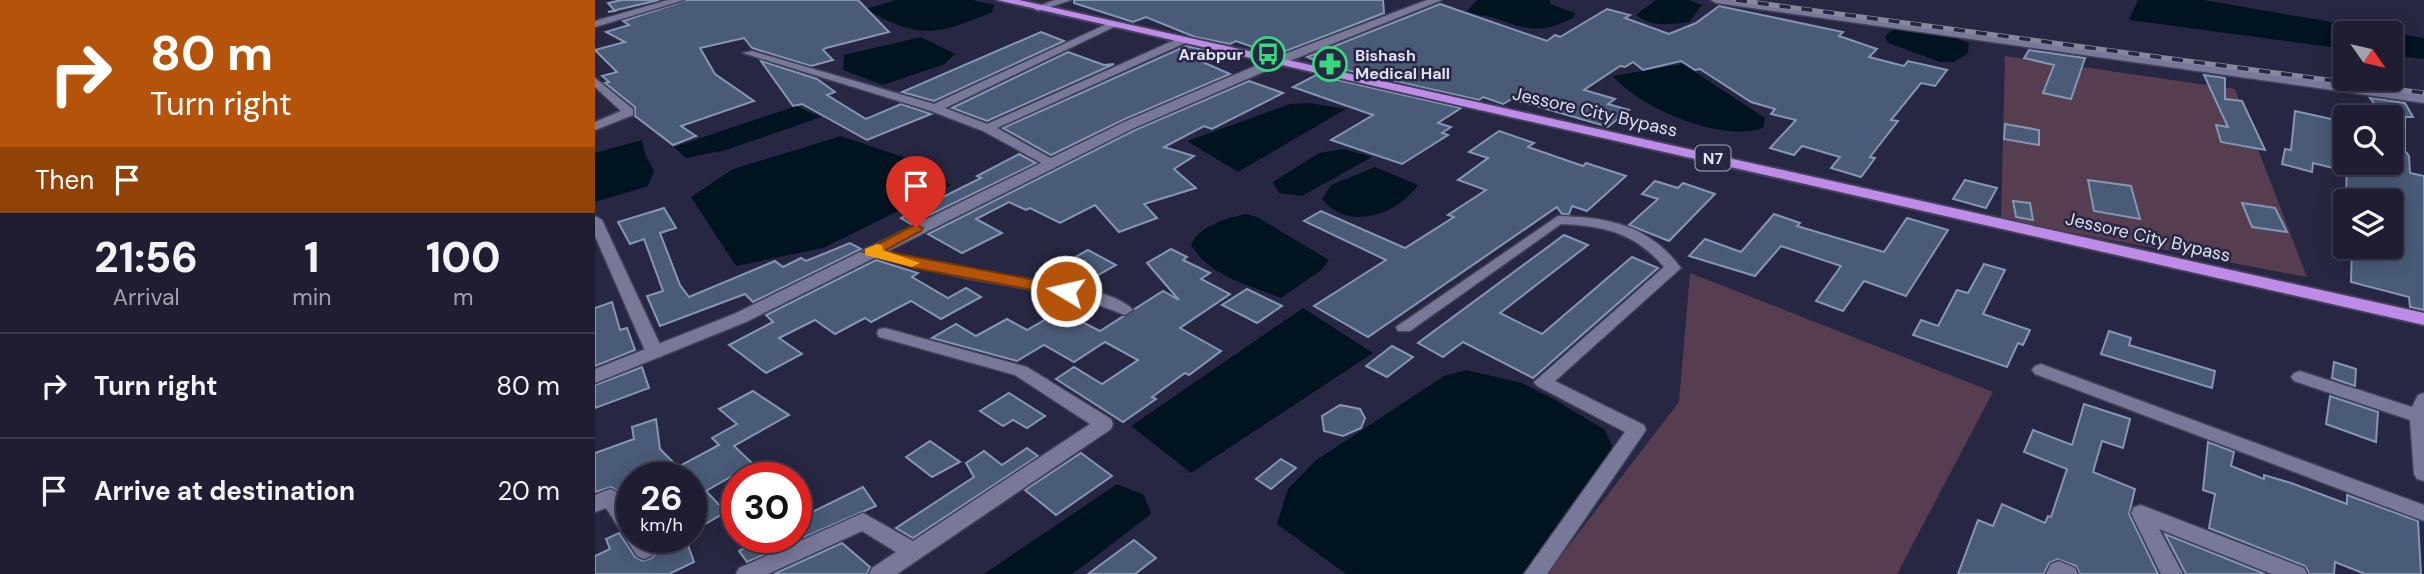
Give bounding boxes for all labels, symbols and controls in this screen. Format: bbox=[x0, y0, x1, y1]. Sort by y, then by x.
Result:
text: 80 m bbox=[150, 21, 273, 85]
north arrow bbox=[2333, 21, 2403, 91]
map controls bbox=[2333, 21, 2403, 259]
icon: right bbox=[35, 28, 126, 119]
bus stop icon: Arabpur bbox=[1249, 35, 1287, 73]
place label: Arabpur bbox=[1178, 44, 1243, 65]
pharmacy icon: Bishash Medical Hall bbox=[1311, 45, 1349, 83]
place label: Bishash Medical Hall bbox=[1355, 45, 1450, 84]
street label: Jessore City Bypass bbox=[1510, 81, 1680, 143]
text: Turn right bbox=[150, 83, 292, 125]
button: search bbox=[2333, 105, 2403, 175]
road number: N7 bbox=[1695, 146, 1731, 170]
pin bbox=[886, 156, 946, 228]
icon: arrive bbox=[108, 161, 146, 199]
text: Then bbox=[35, 163, 94, 197]
icon: arrive bbox=[897, 167, 935, 205]
button: layers bbox=[2333, 189, 2403, 259]
street label: Jessore City Bypass bbox=[2063, 206, 2233, 268]
text: 21:56 bbox=[94, 230, 198, 285]
text: 1 bbox=[304, 230, 320, 285]
text: 100 bbox=[426, 230, 501, 285]
position arrow bbox=[1029, 254, 1103, 328]
text: Arrival bbox=[113, 282, 180, 312]
text: min bbox=[292, 282, 331, 312]
text: m bbox=[453, 282, 473, 312]
icon: right bbox=[35, 367, 73, 405]
text: Turn right bbox=[94, 369, 218, 403]
text: 80 m bbox=[496, 369, 560, 403]
speed limit sign: 30 bbox=[721, 462, 812, 553]
icon: arrive bbox=[35, 472, 73, 510]
text: Arrive at destination bbox=[94, 474, 355, 508]
text: 20 m bbox=[497, 474, 560, 508]
text: 26 bbox=[640, 475, 683, 521]
text: km/h bbox=[640, 513, 683, 537]

